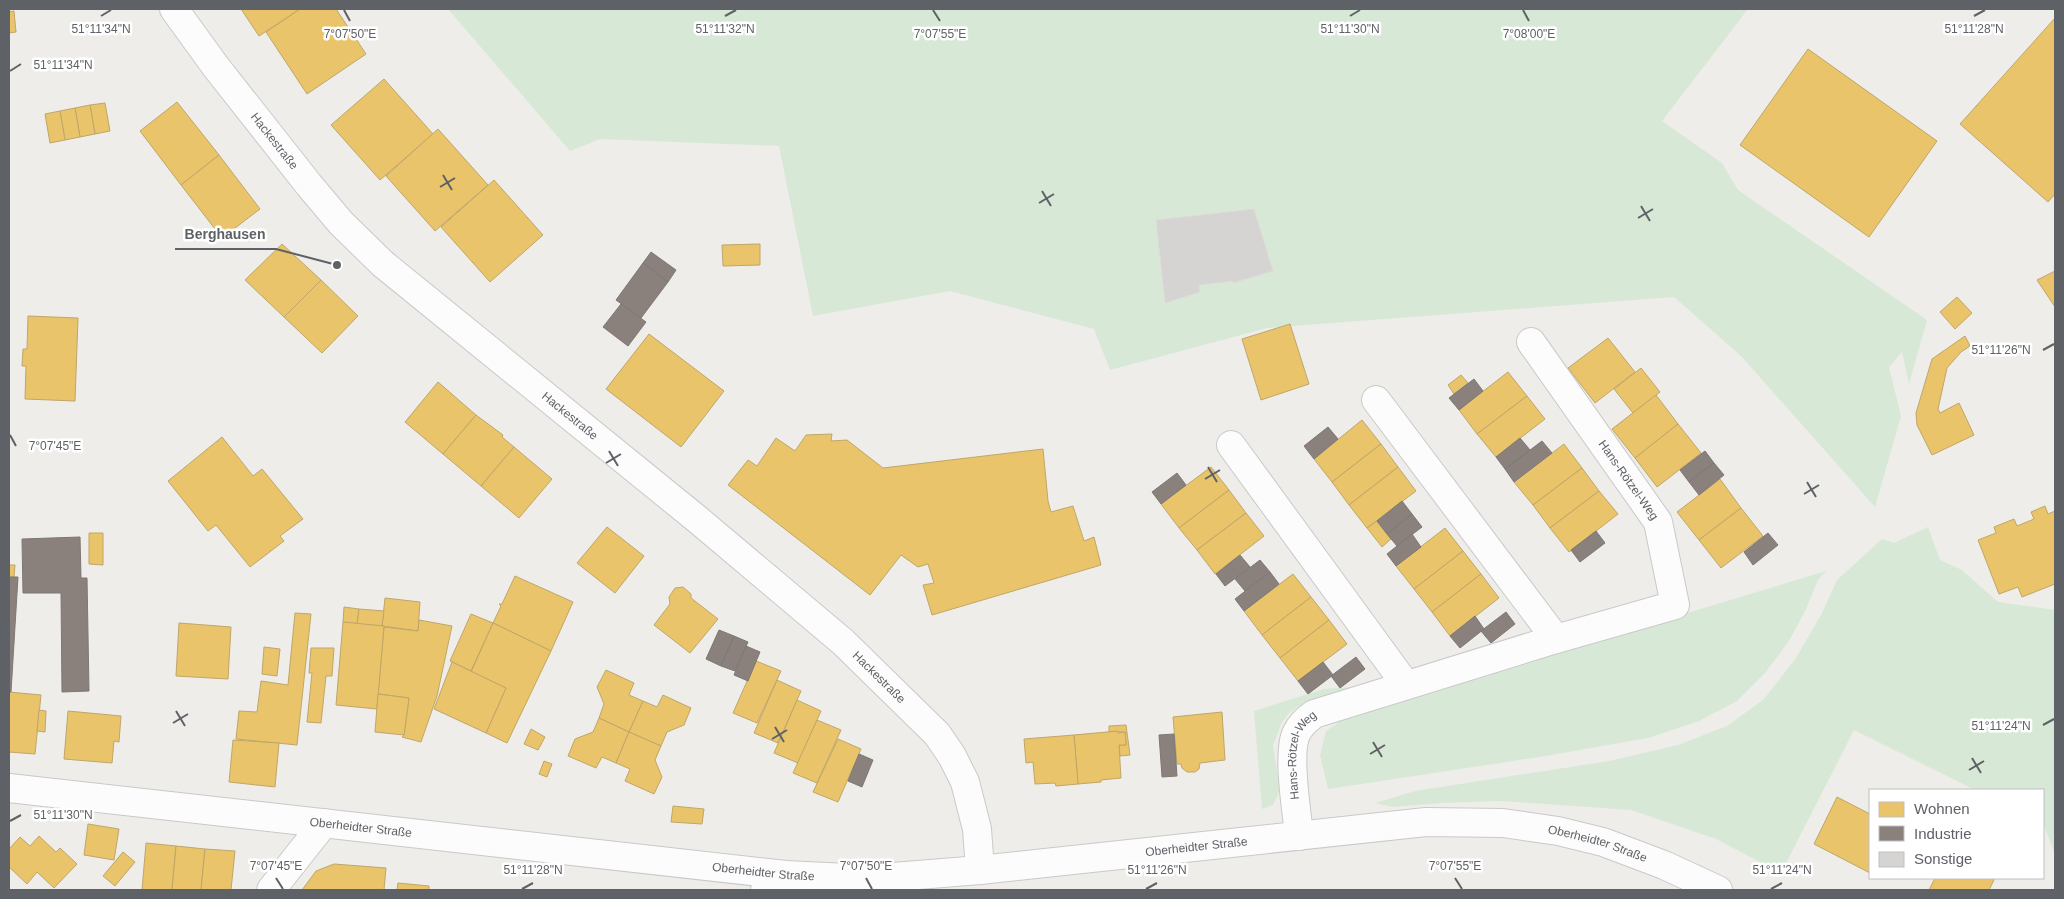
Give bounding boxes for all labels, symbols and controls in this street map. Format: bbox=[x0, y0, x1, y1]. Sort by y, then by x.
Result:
text: 51°11'34"N bbox=[71, 22, 131, 36]
text: 51°11'32"N bbox=[695, 22, 755, 36]
text: 51°11'30"N bbox=[1320, 22, 1380, 36]
text: 51°11'28"N bbox=[1944, 22, 2004, 36]
text: 7°07'50"E bbox=[324, 27, 376, 41]
text: 7°07'55"E bbox=[914, 27, 966, 41]
text: 7°08'00"E bbox=[1503, 27, 1555, 41]
text: 51°11'34"N bbox=[33, 58, 93, 72]
street label: Hackestraße bbox=[248, 110, 301, 172]
callout: Berghausen bbox=[175, 220, 276, 249]
text: Berghausen bbox=[185, 226, 265, 242]
text: 51°11'26"N bbox=[1971, 343, 2031, 357]
street label: Hackestraße bbox=[539, 389, 601, 443]
street label: Hans-Rötzel-Weg bbox=[1595, 437, 1661, 523]
text: 7°07'45"E bbox=[29, 439, 81, 453]
street label: Hackestraße bbox=[850, 648, 908, 706]
street label: Hans-Rötzel-Weg bbox=[1285, 708, 1319, 800]
text: 51°11'24"N bbox=[1971, 719, 2031, 733]
legend bbox=[1869, 789, 2044, 879]
text: Wohnen bbox=[1914, 800, 1970, 817]
text: 51°11'30"N bbox=[33, 808, 93, 822]
street label: Oberheidter Straße bbox=[309, 815, 413, 840]
street label: Oberheidter Straße bbox=[1547, 823, 1649, 865]
text: Industrie bbox=[1914, 825, 1972, 842]
street label: Oberheidter Straße bbox=[1145, 834, 1249, 859]
text: Sonstige bbox=[1914, 850, 1972, 867]
text: 7°07'45"E bbox=[250, 859, 302, 873]
text: 7°07'50"E bbox=[840, 859, 892, 873]
text: 7°07'55"E bbox=[1429, 859, 1481, 873]
street label: Oberheidter Straße bbox=[711, 860, 815, 883]
text: 51°11'28"N bbox=[503, 863, 563, 877]
text: 51°11'26"N bbox=[1127, 863, 1187, 877]
text: 51°11'24"N bbox=[1752, 863, 1812, 877]

